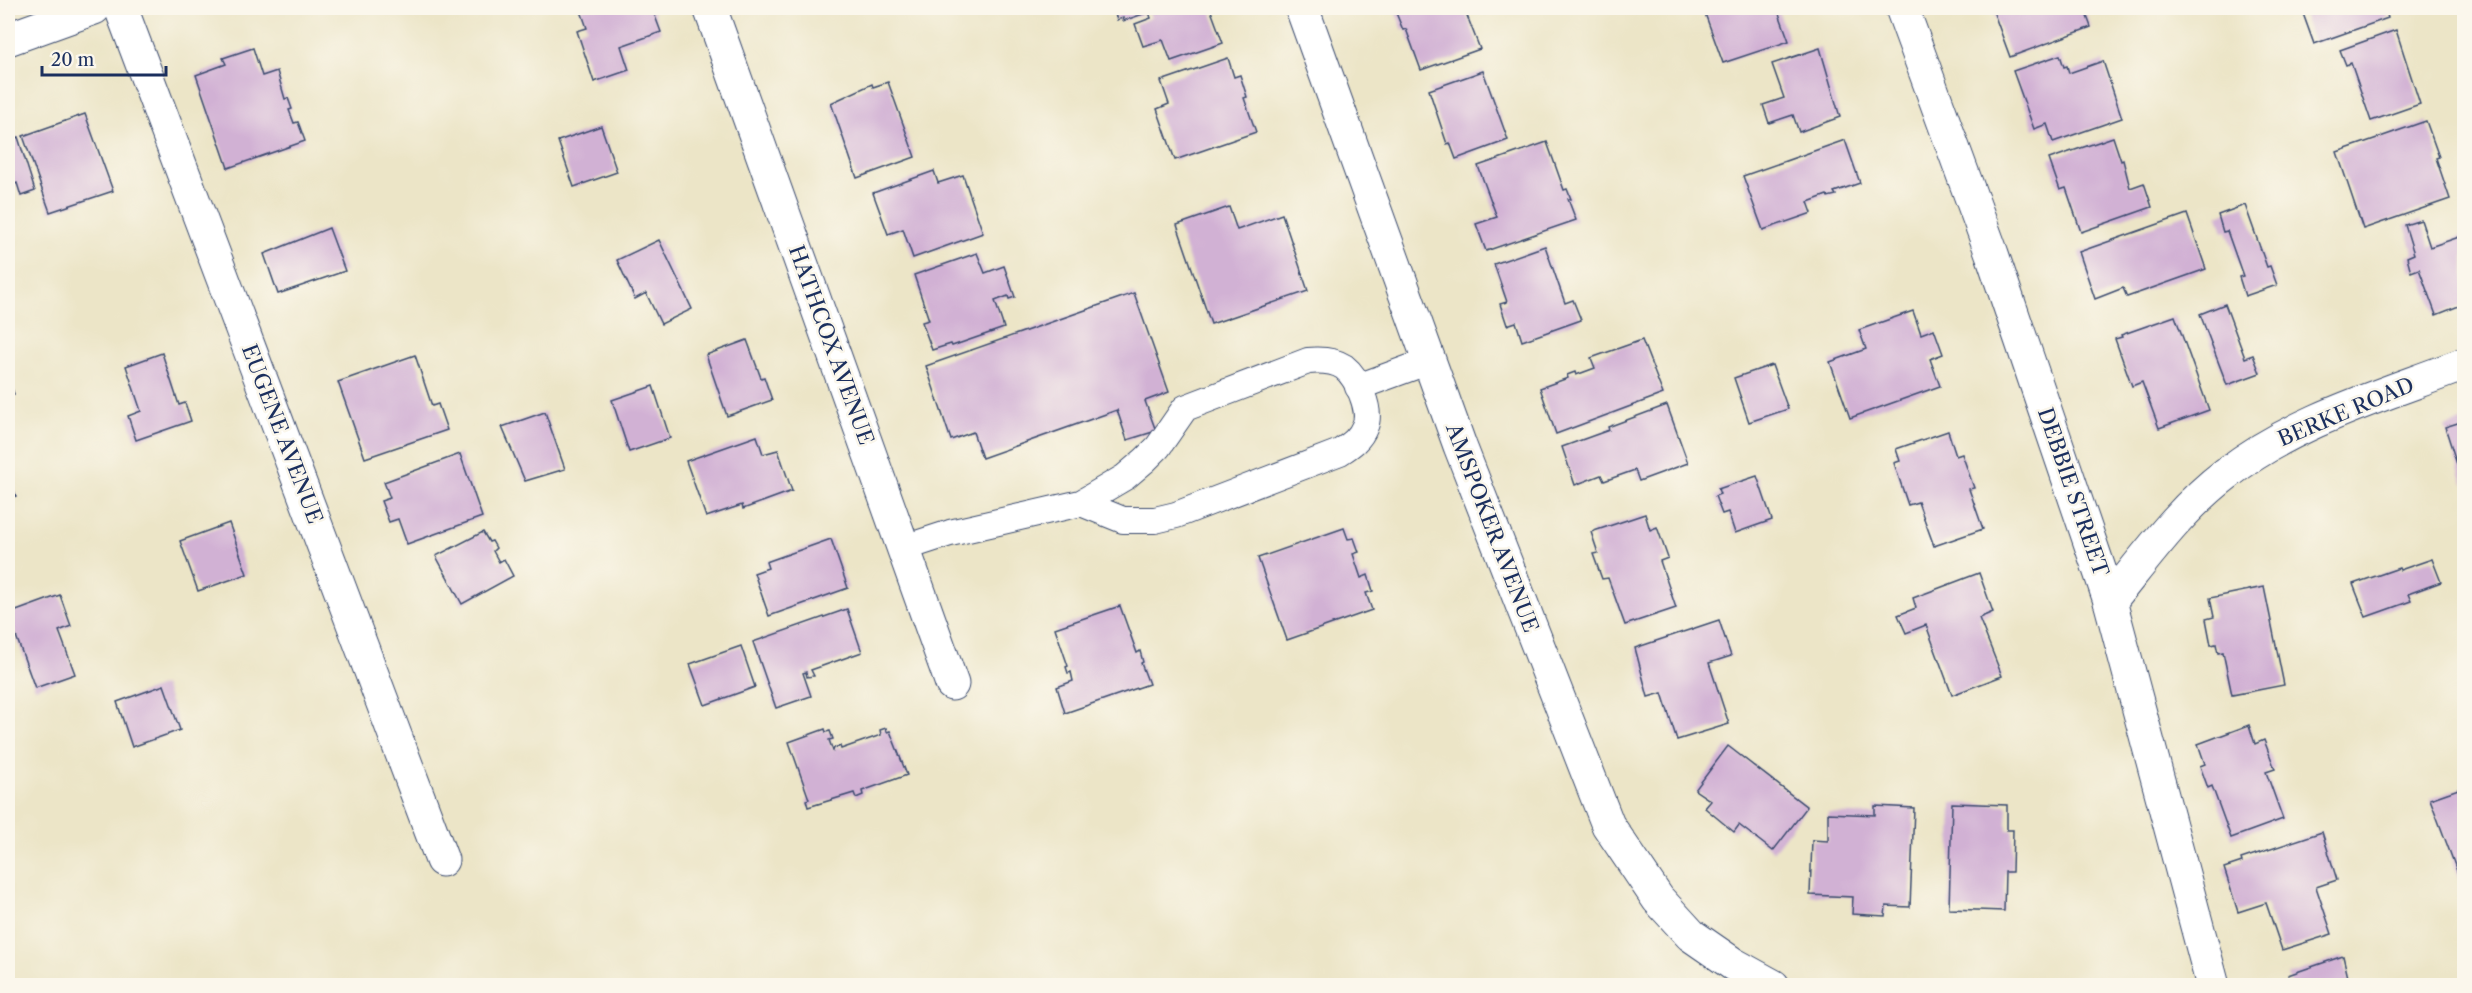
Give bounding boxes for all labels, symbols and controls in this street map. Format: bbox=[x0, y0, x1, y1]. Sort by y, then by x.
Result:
scale bar bbox=[42, 39, 166, 77]
text: 20 m bbox=[51, 49, 95, 71]
street label: HATHCOX AVENUE bbox=[784, 242, 879, 448]
street label: EUGENE AVENUE bbox=[237, 341, 328, 527]
street label: BERKE ROAD bbox=[2274, 372, 2418, 451]
street label: DEBBIE STREET bbox=[2033, 404, 2114, 580]
street label: AMSPOKER AVENUE bbox=[1441, 419, 1544, 636]

